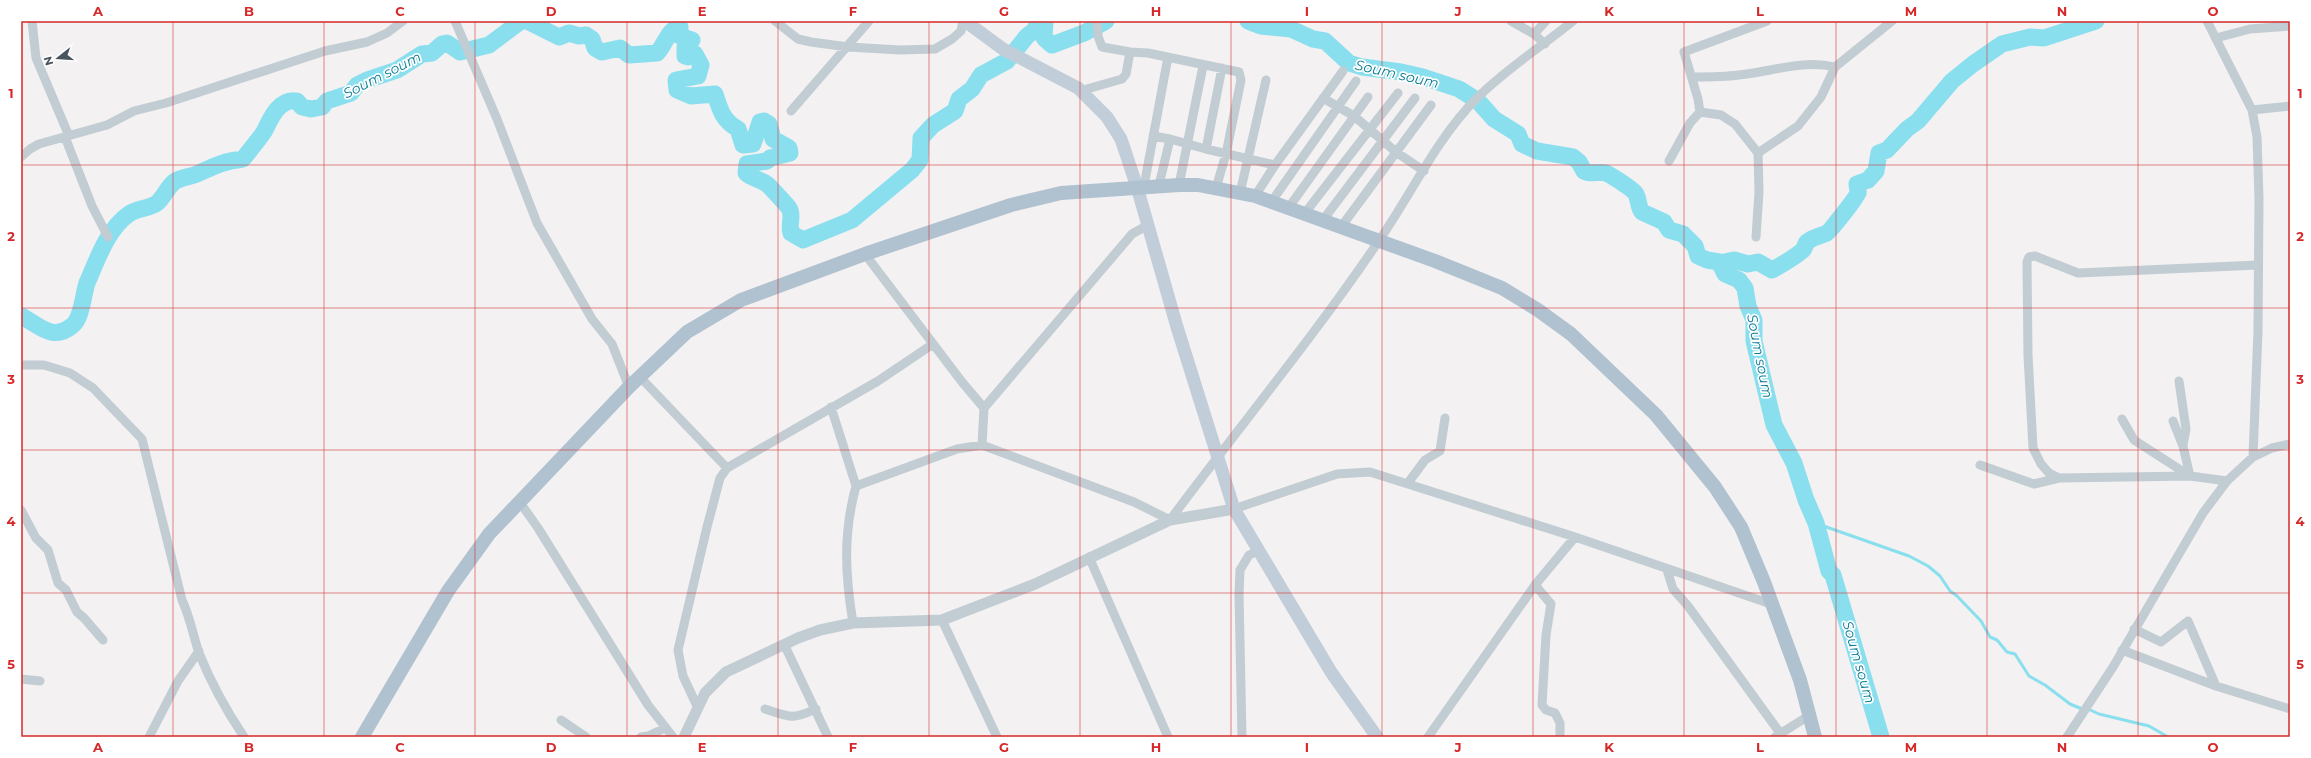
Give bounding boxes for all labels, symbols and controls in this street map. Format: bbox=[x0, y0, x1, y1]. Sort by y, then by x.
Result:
text: A bbox=[92, 3, 104, 19]
text: B bbox=[244, 3, 254, 19]
text: C bbox=[395, 3, 405, 19]
text: D bbox=[546, 3, 557, 19]
text: E bbox=[698, 3, 707, 19]
text: F bbox=[849, 3, 857, 19]
text: G bbox=[999, 3, 1009, 19]
text: H bbox=[1151, 3, 1161, 19]
text: I bbox=[1305, 3, 1309, 19]
text: J bbox=[1453, 3, 1462, 19]
text: K bbox=[1604, 3, 1614, 19]
text: L bbox=[1756, 3, 1764, 19]
text: M bbox=[1905, 3, 1917, 19]
text: N bbox=[2057, 3, 2067, 19]
text: O bbox=[2208, 3, 2219, 19]
north arrow bbox=[38, 38, 78, 78]
water label: Soum soum bbox=[340, 48, 424, 102]
text: N bbox=[40, 55, 56, 67]
water label: Soum soum bbox=[1353, 56, 1441, 92]
text: 1 bbox=[8, 85, 14, 101]
text: 1 bbox=[2297, 85, 2303, 101]
text: 2 bbox=[7, 228, 15, 244]
text: 2 bbox=[2296, 228, 2304, 244]
water label: Soum soum bbox=[1743, 312, 1777, 400]
text: 3 bbox=[6, 371, 15, 387]
text: 3 bbox=[2295, 371, 2304, 387]
text: 4 bbox=[7, 513, 16, 529]
text: 4 bbox=[2296, 513, 2305, 529]
water label: Soum soum bbox=[1839, 619, 1879, 705]
text: 5 bbox=[7, 656, 15, 672]
text: 5 bbox=[2296, 656, 2304, 672]
text: A bbox=[92, 739, 104, 755]
text: B bbox=[244, 739, 254, 755]
text: C bbox=[395, 739, 405, 755]
text: D bbox=[546, 739, 557, 755]
text: E bbox=[698, 739, 707, 755]
text: F bbox=[849, 739, 857, 755]
text: G bbox=[999, 739, 1009, 755]
text: H bbox=[1151, 739, 1161, 755]
text: I bbox=[1305, 739, 1309, 755]
text: J bbox=[1453, 739, 1462, 755]
text: K bbox=[1604, 739, 1614, 755]
text: L bbox=[1756, 739, 1764, 755]
text: M bbox=[1905, 739, 1917, 755]
text: N bbox=[2057, 739, 2067, 755]
text: O bbox=[2208, 739, 2219, 755]

